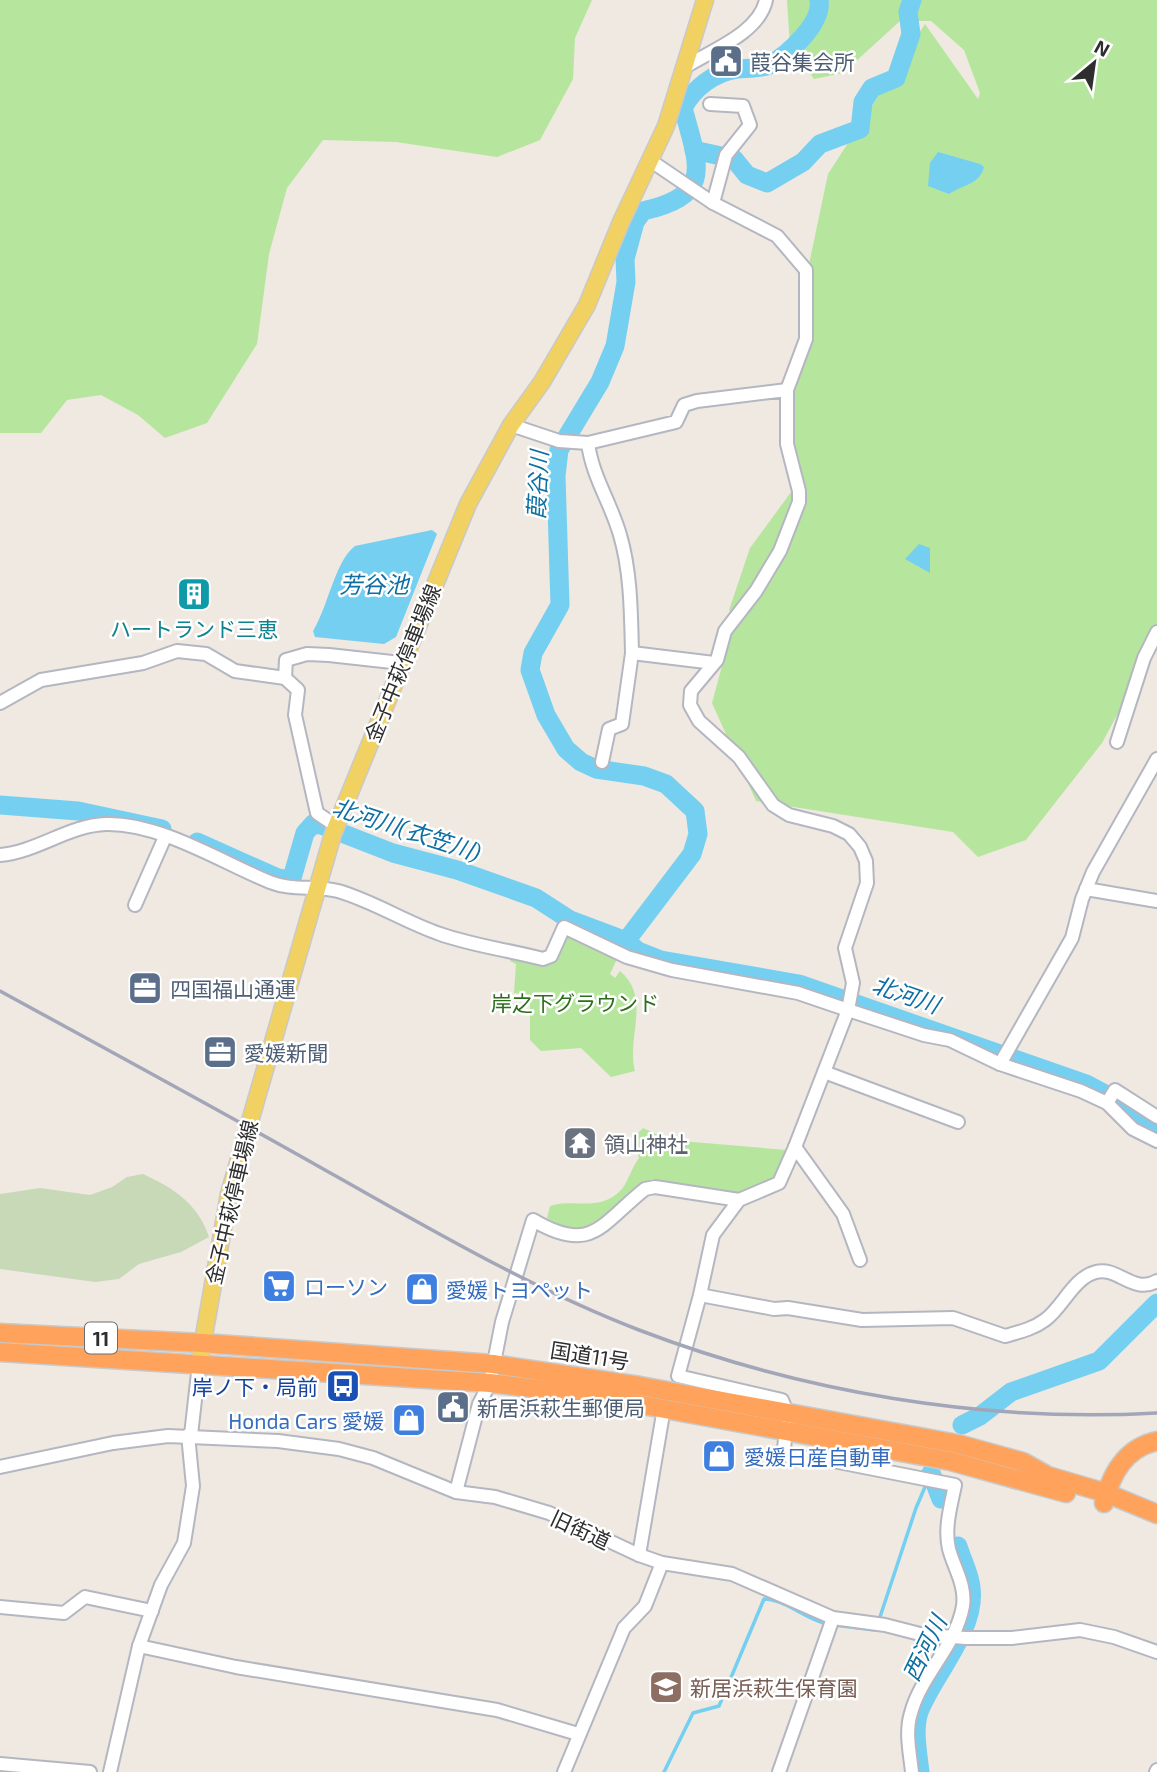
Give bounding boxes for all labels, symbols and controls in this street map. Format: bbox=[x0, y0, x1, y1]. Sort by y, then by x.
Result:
north arrow bbox=[1059, 28, 1129, 98]
text: N bbox=[1091, 34, 1114, 61]
public building icon: 葭谷集会所 bbox=[707, 42, 745, 80]
place label: 葭谷集会所 bbox=[750, 49, 855, 74]
water label: 葭谷川 bbox=[521, 447, 553, 520]
water label: 芳谷池 bbox=[340, 570, 411, 598]
building icon: ハートランド三恵 bbox=[175, 575, 213, 613]
street label: 金子中萩停車場線 bbox=[359, 580, 445, 746]
place label: ハートランド三恵 bbox=[110, 616, 278, 641]
water label: 北河川(衣笠川) bbox=[329, 792, 485, 866]
office icon: 四国福山通運 bbox=[126, 969, 164, 1007]
water label: 北河川 bbox=[869, 970, 946, 1019]
place label: 四国福山通運 bbox=[170, 976, 296, 1001]
park label: 岸之下グラウンド bbox=[491, 990, 659, 1015]
office icon: 愛媛新聞 bbox=[201, 1033, 239, 1071]
place label: 愛媛新聞 bbox=[244, 1040, 328, 1065]
street label: 金子中萩停車場線 bbox=[200, 1117, 262, 1287]
temple icon: 領山神社 bbox=[561, 1124, 599, 1162]
place label: 領山神社 bbox=[604, 1131, 688, 1156]
supermarket icon: ローソン bbox=[260, 1267, 298, 1305]
shop icon: 愛媛トヨペット bbox=[403, 1270, 441, 1308]
place label: ローソン bbox=[304, 1274, 388, 1299]
place label: 愛媛トヨペット bbox=[446, 1277, 593, 1302]
road number: 11 bbox=[85, 1322, 117, 1354]
street label: 国道11号 bbox=[549, 1336, 631, 1374]
bus stop icon: 岸ノ下・局前 bbox=[324, 1367, 362, 1405]
place label: 岸ノ下・局前 bbox=[192, 1374, 318, 1399]
public building icon: 新居浜萩生郵便局 bbox=[434, 1388, 472, 1426]
place label: 新居浜萩生郵便局 bbox=[477, 1395, 645, 1420]
shop icon: Honda Cars 愛媛 bbox=[390, 1401, 428, 1439]
place label: Honda Cars 愛媛 bbox=[228, 1408, 384, 1433]
shop icon: 愛媛日産自動車 bbox=[700, 1437, 738, 1475]
place label: 愛媛日産自動車 bbox=[744, 1444, 891, 1469]
street label: 旧街道 bbox=[547, 1504, 615, 1554]
water label: 西河川 bbox=[896, 1608, 953, 1685]
school or university icon: 新居浜萩生保育園 bbox=[647, 1668, 685, 1706]
place label: 新居浜萩生保育園 bbox=[690, 1675, 858, 1700]

